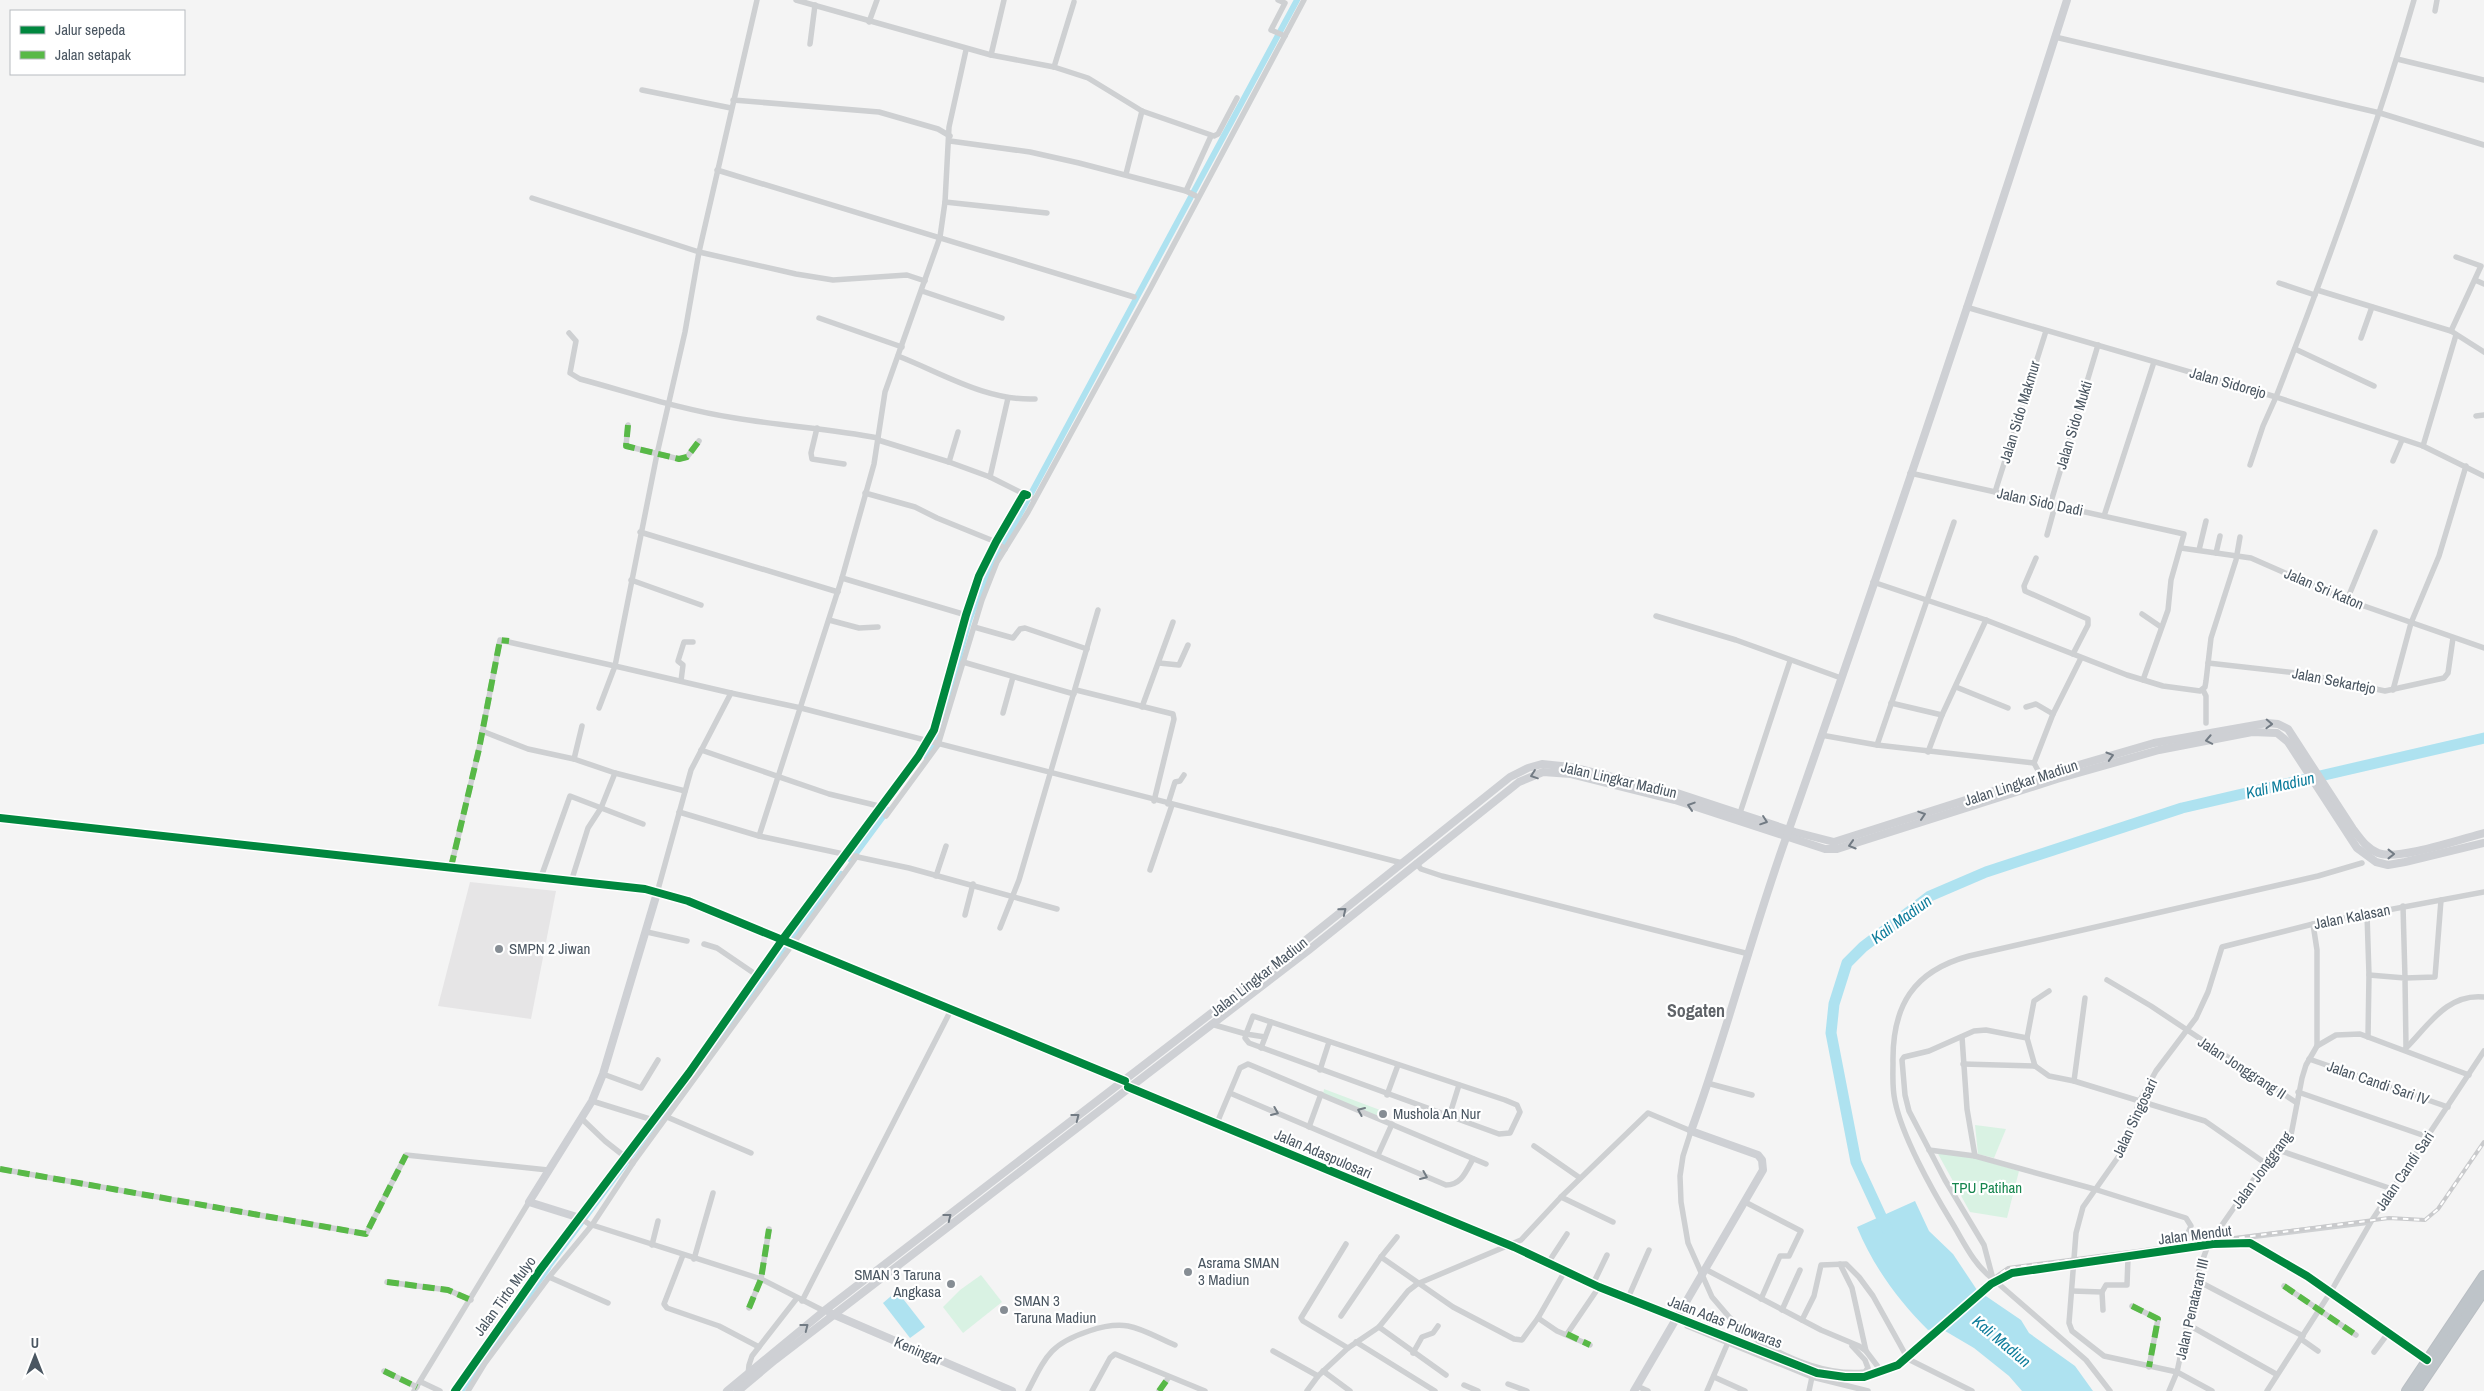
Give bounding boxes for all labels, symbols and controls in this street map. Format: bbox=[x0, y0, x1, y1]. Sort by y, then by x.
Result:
legend bbox=[10, 10, 185, 75]
text: Jalur sepeda bbox=[55, 19, 126, 40]
text: Jalan setapak bbox=[55, 44, 132, 65]
street label: Jalan Sido Makmur bbox=[1994, 358, 2045, 466]
street label: Jalan Sidorejo bbox=[2187, 362, 2269, 403]
street label: Jalan Sido Mukti bbox=[2050, 378, 2097, 472]
street label: Jalan Sido Dadi bbox=[1995, 482, 2085, 521]
street label: Jalan Sri Katon bbox=[2281, 562, 2367, 615]
street label: Jalan Sekartejo bbox=[2290, 662, 2378, 699]
one-way arrow bbox=[2265, 718, 2273, 729]
one-way arrow bbox=[2205, 735, 2213, 745]
one-way arrow bbox=[2105, 751, 2113, 761]
street label: Jalan Lingkar Madiun bbox=[1961, 754, 2080, 811]
street label: Jalan Lingkar Madiun bbox=[1559, 756, 1679, 803]
water label: Kali Madiun bbox=[2243, 766, 2317, 804]
one-way arrow bbox=[1530, 769, 1539, 779]
one-way arrow bbox=[1688, 802, 1696, 812]
one-way arrow bbox=[1917, 811, 1925, 821]
one-way arrow bbox=[1759, 815, 1768, 825]
one-way arrow bbox=[1848, 840, 1857, 850]
one-way arrow bbox=[2388, 849, 2395, 859]
water label: Kali Madiun bbox=[1866, 890, 1936, 948]
street label: Jalan Kalasan bbox=[2312, 899, 2392, 934]
one-way arrow bbox=[1337, 908, 1346, 916]
street label: Jalan Lingkar Madiun bbox=[1206, 932, 1312, 1021]
place label: SMPN 2 Jiwan bbox=[509, 938, 590, 959]
marker: SMPN 2 Jiwan bbox=[493, 943, 505, 955]
district label: Sogaten bbox=[1667, 998, 1725, 1023]
street label: Jalan Jonggrang II bbox=[2194, 1031, 2290, 1104]
street label: Jalan Candi Sari IV bbox=[2324, 1055, 2433, 1110]
street label: Jalan Singosari bbox=[2107, 1075, 2162, 1161]
place label: Mushola An Nur bbox=[1393, 1103, 1481, 1124]
one-way arrow bbox=[1270, 1106, 1279, 1117]
one-way arrow bbox=[1357, 1106, 1366, 1117]
marker: Mushola An Nur bbox=[1377, 1108, 1389, 1120]
one-way arrow bbox=[1070, 1114, 1080, 1123]
street label: Jalan Adaspulosari bbox=[1271, 1124, 1375, 1184]
street label: Jalan Jonggrang bbox=[2226, 1127, 2297, 1213]
street label: Jalan Candi Sari bbox=[2370, 1127, 2439, 1215]
one-way arrow bbox=[1419, 1169, 1428, 1180]
park label: TPU Patihan bbox=[1952, 1177, 2022, 1198]
one-way arrow bbox=[942, 1214, 952, 1223]
street label: Jalan Mendut bbox=[2157, 1220, 2233, 1249]
street label: Jalan Tirto Mulyo bbox=[469, 1251, 541, 1340]
place label: Asrama SMAN 3 Madiun bbox=[1197, 1252, 1279, 1290]
street label: Jalan Penataran III bbox=[2170, 1256, 2213, 1362]
place label: SMAN 3 Taruna Angkasa bbox=[854, 1264, 941, 1302]
marker: Asrama SMAN 3 Madiun bbox=[1182, 1266, 1194, 1278]
marker: SMAN 3 Taruna Angkasa bbox=[945, 1278, 957, 1290]
place label: SMAN 3 Taruna Madiun bbox=[1014, 1290, 1096, 1328]
street label: Jalan Adas Pulowaras bbox=[1665, 1290, 1785, 1353]
marker: SMAN 3 Taruna Madiun bbox=[998, 1304, 1010, 1316]
water label: Kali Madiun bbox=[1968, 1310, 2036, 1372]
one-way arrow bbox=[799, 1324, 808, 1332]
north arrow bbox=[10, 1331, 60, 1381]
street label: Keningar bbox=[891, 1331, 945, 1370]
text: U bbox=[31, 1334, 39, 1352]

